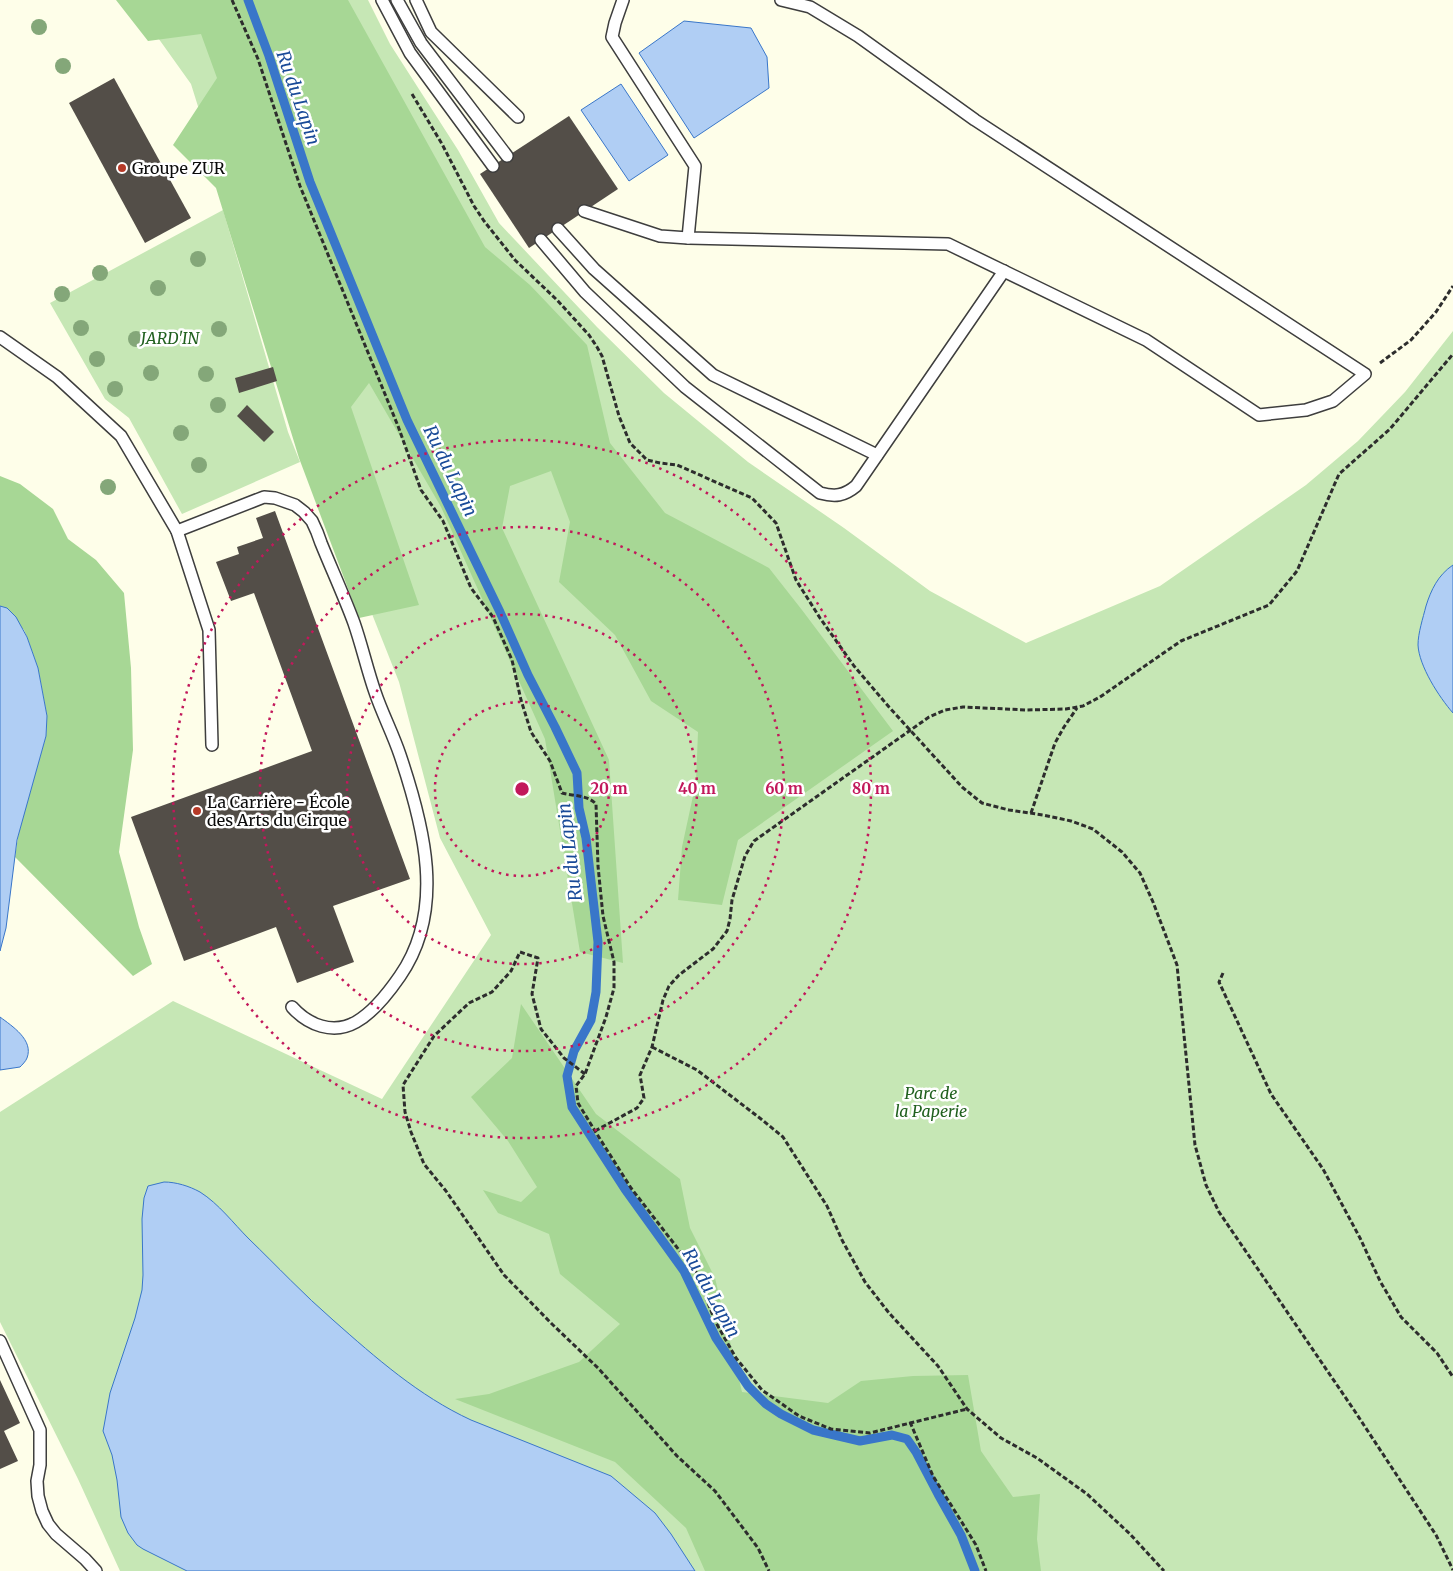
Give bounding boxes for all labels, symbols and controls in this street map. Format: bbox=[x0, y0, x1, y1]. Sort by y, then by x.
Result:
water label: Ru du Lapin bbox=[272, 47, 325, 148]
place label: Groupe ZUR bbox=[132, 158, 226, 178]
marker: Groupe ZUR bbox=[116, 162, 128, 174]
park label: JARD'IN bbox=[139, 328, 200, 348]
water label: Ru du Lapin bbox=[418, 421, 482, 520]
text: 20 m bbox=[590, 779, 628, 798]
text: 40 m bbox=[678, 779, 716, 798]
text: 60 m bbox=[765, 779, 803, 798]
text: 80 m bbox=[852, 779, 890, 798]
centre of rings bbox=[513, 780, 531, 798]
place label: La Carrière - École des Arts du Cirque bbox=[207, 792, 350, 830]
water label: Ru du Lapin bbox=[552, 802, 587, 902]
marker: La Carrière - École des Arts du Cirque bbox=[191, 805, 203, 817]
park label: Parc de la Paperie bbox=[895, 1083, 967, 1121]
water label: Ru du Lapin bbox=[677, 1244, 745, 1341]

